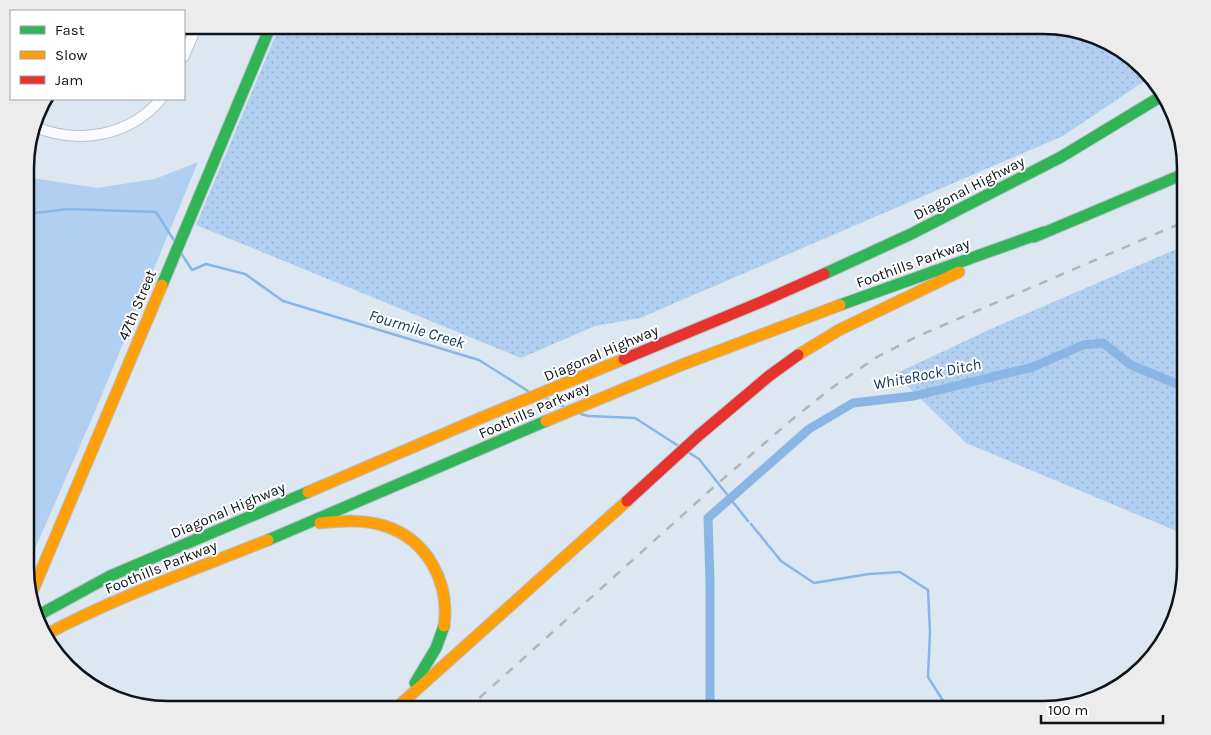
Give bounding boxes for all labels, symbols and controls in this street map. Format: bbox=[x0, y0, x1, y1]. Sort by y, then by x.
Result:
legend bbox=[10, 10, 185, 100]
text: Fast bbox=[55, 21, 85, 39]
text: Slow bbox=[55, 46, 87, 64]
text: Jam bbox=[55, 71, 83, 89]
street label: Diagonal Highway bbox=[910, 152, 1028, 224]
street label: Foothills Parkway bbox=[854, 234, 972, 292]
street label: 47th Street bbox=[114, 267, 160, 343]
water label: Fourmile Creek bbox=[367, 305, 468, 353]
street label: Diagonal Highway bbox=[541, 321, 661, 385]
water label: WhiteRock Ditch bbox=[871, 354, 983, 394]
street label: Foothills Parkway bbox=[476, 377, 592, 443]
street label: Diagonal Highway bbox=[168, 478, 288, 542]
street label: Foothills Parkway bbox=[102, 536, 220, 598]
scale bar bbox=[1041, 692, 1164, 724]
text: 100 m bbox=[1048, 701, 1088, 719]

